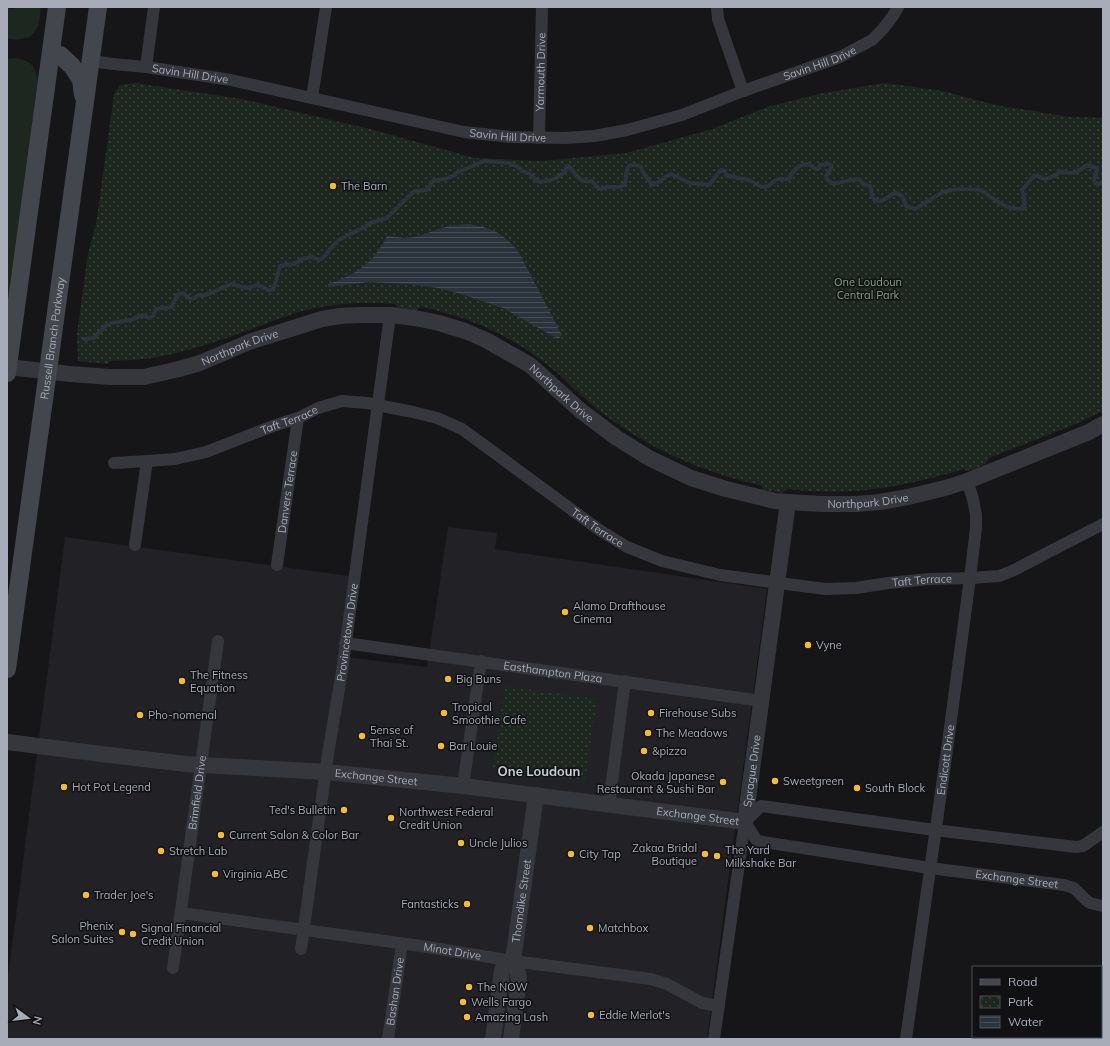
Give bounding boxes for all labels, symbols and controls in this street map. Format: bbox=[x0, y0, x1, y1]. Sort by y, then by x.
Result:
street label: Yarmouth Drive bbox=[533, 33, 548, 112]
street label: Savin Hill Drive bbox=[781, 43, 858, 83]
street label: Savin Hill Drive bbox=[151, 61, 229, 86]
street label: Savin Hill Drive bbox=[469, 126, 546, 145]
place label: The Barn bbox=[341, 179, 387, 193]
marker: The Barn bbox=[328, 181, 338, 191]
park label: One Loudoun Central Park bbox=[834, 275, 902, 302]
street label: Russell Branch Parkway bbox=[37, 276, 68, 400]
street label: Northpark Drive bbox=[199, 326, 280, 369]
street label: Northpark Drive bbox=[526, 361, 597, 425]
street label: Taft Terrace bbox=[258, 402, 320, 437]
street label: Danvers Terrace bbox=[275, 450, 300, 534]
street label: Northpark Drive bbox=[827, 490, 910, 511]
street label: Taft Terrace bbox=[569, 505, 626, 550]
street label: Taft Terrace bbox=[891, 571, 952, 590]
street label: Provincetown Drive bbox=[333, 582, 361, 683]
place label: Alamo Drafthouse Cinema bbox=[573, 599, 666, 626]
marker: Alamo Drafthouse Cinema bbox=[560, 607, 570, 617]
place label: Vyne bbox=[816, 638, 842, 652]
marker: Vyne bbox=[803, 640, 813, 650]
street label: Easthampton Plaza bbox=[503, 658, 603, 686]
place label: The Fitness Equation bbox=[190, 668, 248, 695]
place label: Big Buns bbox=[456, 672, 501, 686]
marker: Big Buns bbox=[443, 674, 453, 684]
marker: The Fitness Equation bbox=[177, 676, 187, 686]
place label: Tropical Smoothie Cafe bbox=[452, 700, 526, 727]
place label: Firehouse Subs bbox=[659, 706, 736, 720]
place label: Pho-nomenal bbox=[148, 708, 217, 722]
marker: Tropical Smoothie Cafe bbox=[439, 708, 449, 718]
marker: Firehouse Subs bbox=[646, 708, 656, 718]
marker: Pho-nomenal bbox=[135, 710, 145, 720]
place label: 5ense of Thai St. bbox=[370, 723, 414, 750]
street label: Endicott Drive bbox=[934, 724, 957, 796]
place label: The Meadows bbox=[656, 726, 728, 740]
marker: The Meadows bbox=[643, 728, 653, 738]
marker: 5ense of Thai St. bbox=[357, 731, 367, 741]
street label: Sprague Drive bbox=[740, 734, 764, 808]
place label: Bar Louie bbox=[449, 739, 497, 753]
marker: Bar Louie bbox=[436, 741, 446, 751]
place label: &pizza bbox=[652, 744, 687, 758]
marker: &pizza bbox=[639, 746, 649, 756]
street label: Brimfield Drive bbox=[185, 755, 209, 831]
district label: One Loudoun bbox=[498, 763, 580, 779]
street label: Exchange Street bbox=[334, 766, 418, 788]
place label: Okada Japanese Restaurant & Sushi Bar bbox=[597, 769, 715, 796]
place label: Sweetgreen bbox=[783, 774, 844, 788]
marker: Sweetgreen bbox=[770, 776, 780, 786]
marker: Okada Japanese Restaurant & Sushi Bar bbox=[718, 777, 728, 787]
place label: Hot Pot Legend bbox=[72, 780, 151, 794]
place label: South Block bbox=[865, 781, 925, 795]
marker: Hot Pot Legend bbox=[59, 782, 69, 792]
marker: South Block bbox=[852, 783, 862, 793]
place label: Ted's Bulletin bbox=[269, 803, 336, 817]
street label: Exchange Street bbox=[656, 804, 740, 828]
marker: Ted's Bulletin bbox=[339, 805, 349, 815]
place label: Northwest Federal Credit Union bbox=[399, 805, 493, 832]
marker: Northwest Federal Credit Union bbox=[386, 813, 396, 823]
place label: Current Salon & Color Bar bbox=[229, 828, 359, 842]
marker: Current Salon & Color Bar bbox=[216, 830, 226, 840]
place label: Uncle Julios bbox=[469, 836, 527, 850]
marker: Uncle Julios bbox=[456, 838, 466, 848]
place label: Zakaa Bridal Boutique bbox=[632, 841, 697, 868]
place label: The Yard Milkshake Bar bbox=[725, 843, 796, 870]
place label: Stretch Lab bbox=[169, 844, 228, 858]
marker: Stretch Lab bbox=[156, 846, 166, 856]
place label: City Tap bbox=[579, 847, 621, 861]
marker: City Tap bbox=[566, 849, 576, 859]
marker: Zakaa Bridal Boutique bbox=[700, 849, 710, 859]
marker: The Yard Milkshake Bar bbox=[712, 851, 722, 861]
street label: Thorndike Street bbox=[509, 859, 534, 944]
place label: Virginia ABC bbox=[223, 867, 288, 881]
street label: Exchange Street bbox=[975, 867, 1059, 891]
marker: Virginia ABC bbox=[210, 869, 220, 879]
place label: Trader Joe's bbox=[94, 888, 154, 902]
marker: Trader Joe's bbox=[81, 890, 91, 900]
place label: Fantasticks bbox=[401, 897, 459, 911]
marker: Fantasticks bbox=[462, 899, 472, 909]
place label: Phenix Salon Suites bbox=[51, 919, 114, 946]
place label: Signal Financial Credit Union bbox=[141, 921, 221, 948]
place label: Matchbox bbox=[598, 921, 648, 935]
marker: Matchbox bbox=[585, 923, 595, 933]
marker: Phenix Salon Suites bbox=[117, 927, 127, 937]
marker: Signal Financial Credit Union bbox=[128, 929, 138, 939]
street label: Minot Drive bbox=[423, 940, 482, 963]
street label: Bashan Drive bbox=[383, 957, 407, 1026]
legend bbox=[972, 966, 1102, 1038]
text: Road bbox=[1008, 974, 1037, 989]
place label: The NOW bbox=[477, 980, 528, 994]
marker: The NOW bbox=[464, 982, 474, 992]
text: Park bbox=[1008, 994, 1034, 1009]
place label: Wells Fargo bbox=[471, 995, 532, 1009]
marker: Wells Fargo bbox=[458, 997, 468, 1007]
north arrow bbox=[8, 998, 48, 1038]
place label: Eddie Merlot's bbox=[599, 1008, 670, 1022]
place label: Amazing Lash bbox=[475, 1010, 548, 1024]
marker: Eddie Merlot's bbox=[586, 1010, 596, 1020]
marker: Amazing Lash bbox=[462, 1012, 472, 1022]
text: Water bbox=[1008, 1014, 1044, 1029]
text: N bbox=[30, 1015, 45, 1026]

